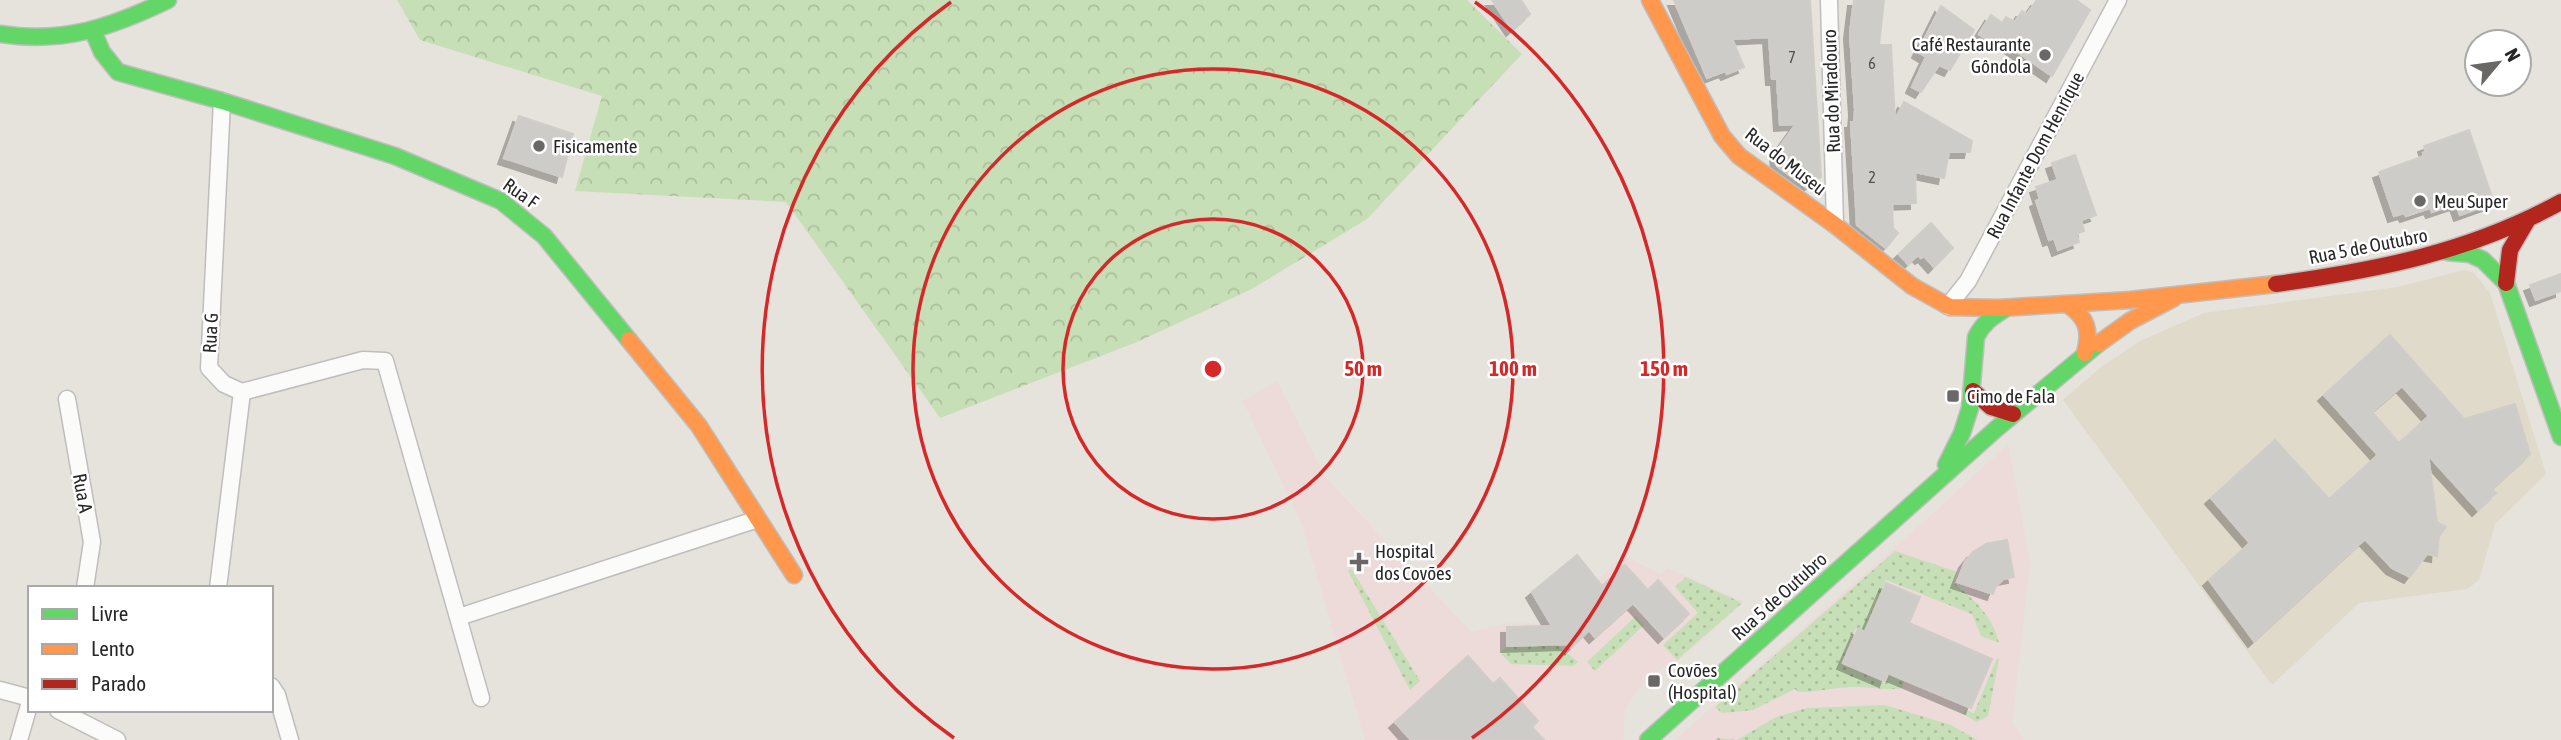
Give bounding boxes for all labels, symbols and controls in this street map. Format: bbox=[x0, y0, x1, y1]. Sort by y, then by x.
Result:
north arrow bbox=[2463, 28, 2533, 98]
street label: Rua do Miradouro bbox=[1818, 29, 1844, 153]
place label: Café Restaurante Gôndola bbox=[1912, 33, 2031, 77]
text: N bbox=[2501, 45, 2525, 65]
marker: Café Restaurante Gôndola bbox=[2037, 47, 2053, 63]
house number: 7 bbox=[1788, 48, 1796, 66]
house number: 6 bbox=[1868, 54, 1876, 72]
street label: Rua Infante Dom Henrique bbox=[1982, 68, 2088, 242]
street label: Rua do Museu bbox=[1741, 122, 1831, 200]
place label: Fisicamente bbox=[553, 135, 637, 157]
marker: Fisicamente bbox=[531, 138, 547, 154]
house number: 2 bbox=[1868, 168, 1876, 186]
street label: Rua F bbox=[499, 173, 543, 213]
place label: Meu Super bbox=[2434, 190, 2508, 212]
marker: Meu Super bbox=[2412, 193, 2428, 209]
street label: Rua 5 de Outubro bbox=[2307, 224, 2429, 268]
street label: Rua G bbox=[198, 312, 222, 354]
text: 50 m bbox=[1344, 356, 1382, 380]
text: 100 m bbox=[1489, 356, 1537, 380]
text: 150 m bbox=[1640, 356, 1688, 380]
centre of rings bbox=[1201, 357, 1225, 381]
place label: Cimo de Fala bbox=[1967, 385, 2055, 407]
marker: Cimo de Fala bbox=[1945, 388, 1961, 404]
street label: Rua A bbox=[69, 472, 97, 515]
place label: Hospital dos Covões bbox=[1375, 540, 1452, 584]
street label: Rua 5 de Outubro bbox=[1727, 548, 1831, 644]
marker: Hospital dos Covões bbox=[1349, 552, 1369, 572]
legend bbox=[28, 586, 273, 712]
text: Livre bbox=[91, 601, 128, 625]
text: Lento bbox=[91, 636, 135, 660]
place label: Covões (Hospital) bbox=[1668, 659, 1737, 703]
text: Parado bbox=[91, 671, 146, 695]
marker: Covões (Hospital) bbox=[1646, 673, 1662, 689]

